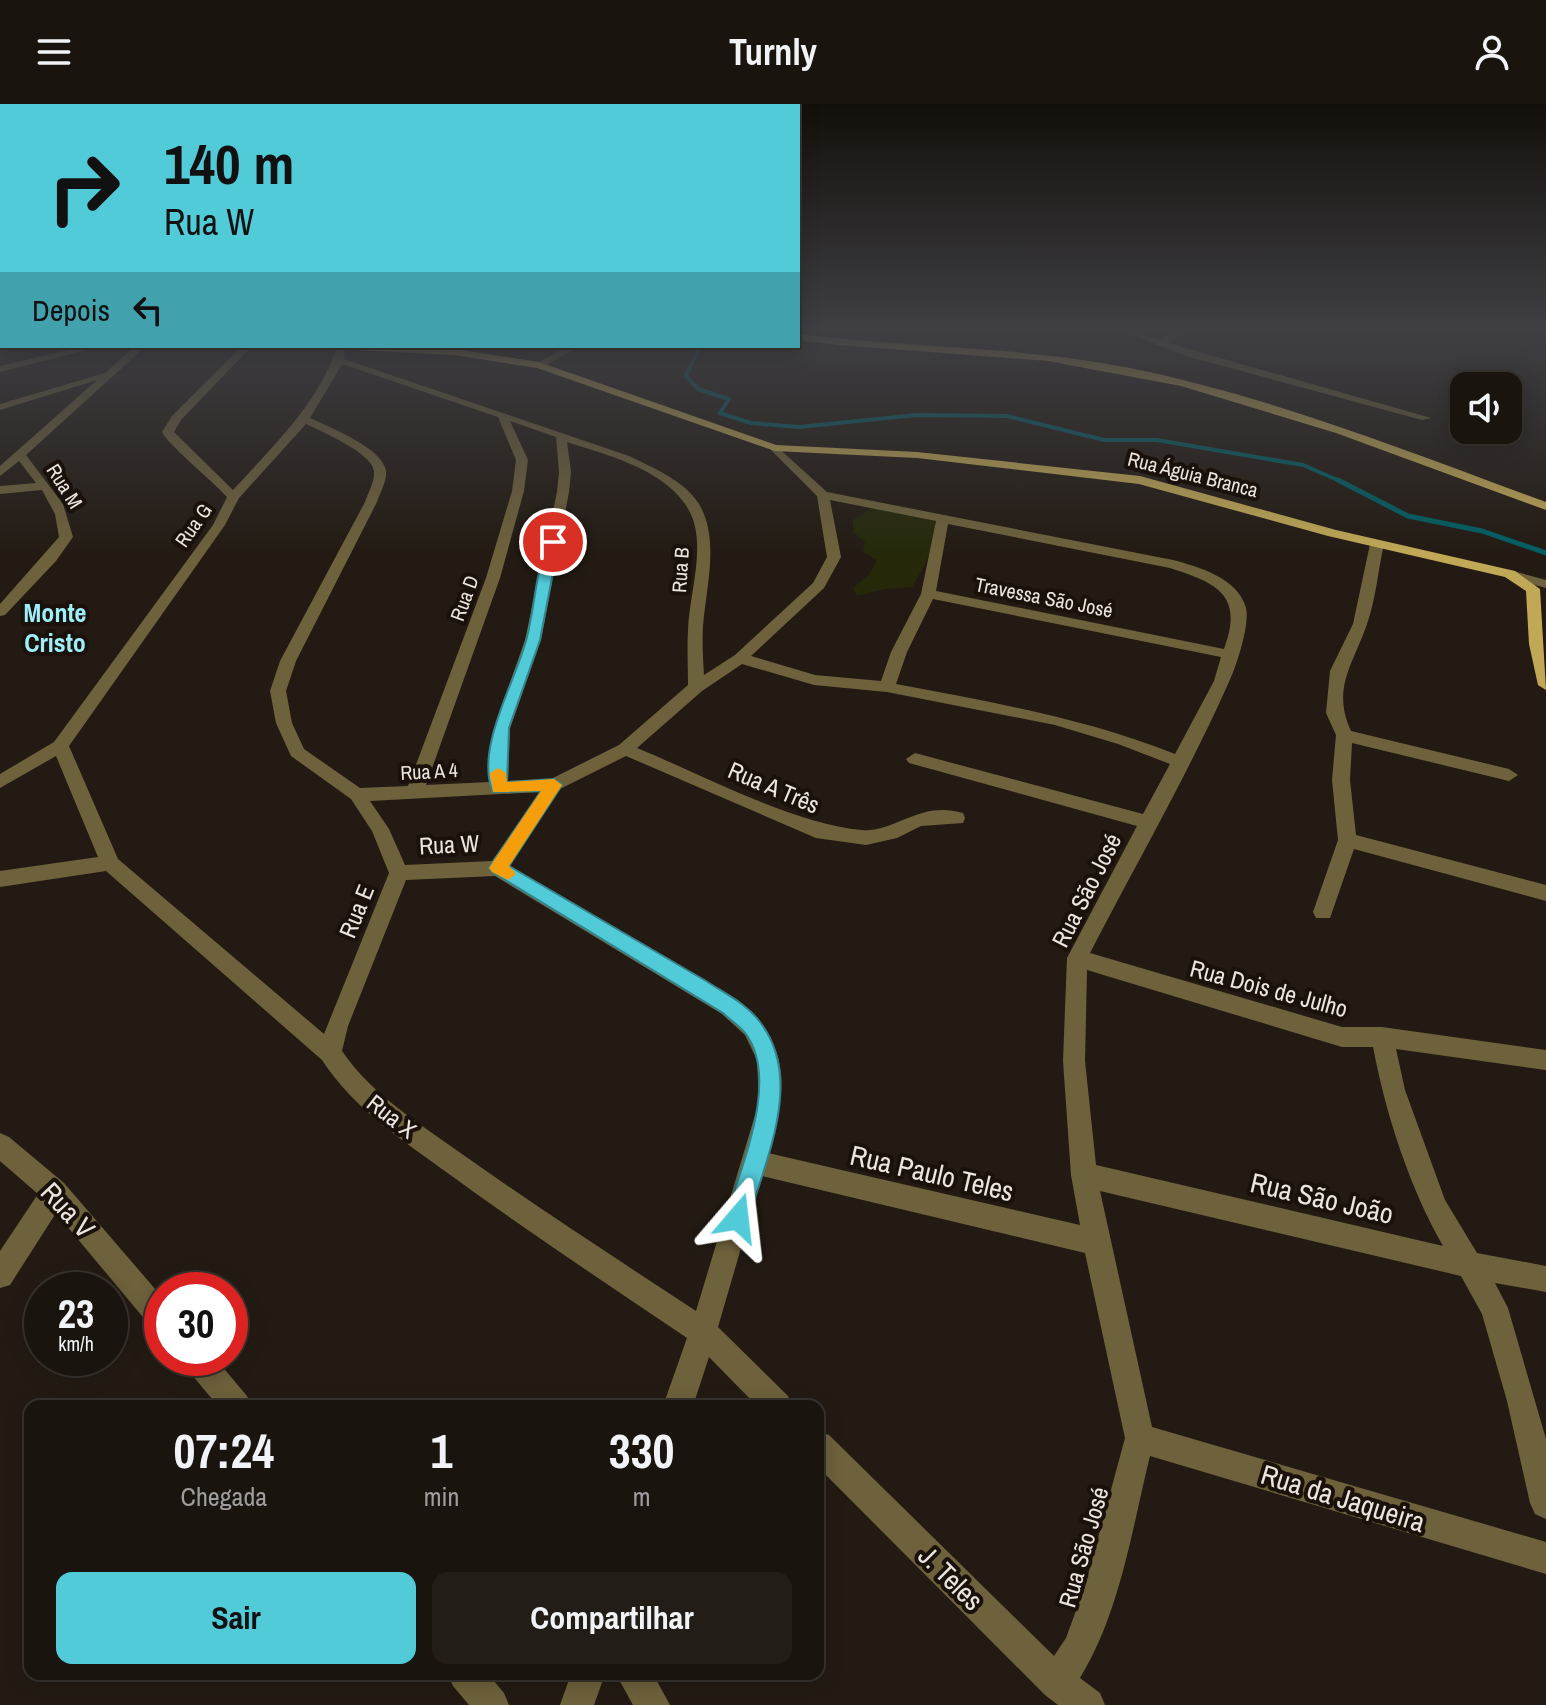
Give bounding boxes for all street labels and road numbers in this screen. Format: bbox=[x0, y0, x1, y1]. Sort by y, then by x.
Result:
street label: Rua Águia Branca bbox=[1125, 445, 1261, 503]
street label: Rua M bbox=[41, 458, 89, 514]
street label: Rua G bbox=[168, 498, 218, 552]
street label: Rua B bbox=[665, 546, 695, 594]
street label: Travessa São José bbox=[973, 570, 1115, 624]
street label: Rua D bbox=[443, 572, 485, 624]
street label: Rua A Três bbox=[723, 753, 825, 821]
street label: Rua A 4 bbox=[400, 756, 458, 786]
street label: Rua W bbox=[418, 826, 480, 862]
street label: Rua São José bbox=[1044, 828, 1128, 952]
street label: Rua E bbox=[331, 880, 381, 942]
street label: Rua Dois de Julho bbox=[1187, 952, 1351, 1024]
street label: Rua X bbox=[361, 1087, 424, 1146]
street label: Rua Paulo Teles bbox=[846, 1136, 1018, 1210]
street label: Rua São João bbox=[1247, 1163, 1397, 1233]
street label: Rua V bbox=[32, 1174, 104, 1247]
street label: Rua da Jaqueira bbox=[1256, 1455, 1430, 1541]
street label: Rua São José bbox=[1051, 1483, 1115, 1611]
street label: J. Teles bbox=[910, 1537, 992, 1619]

